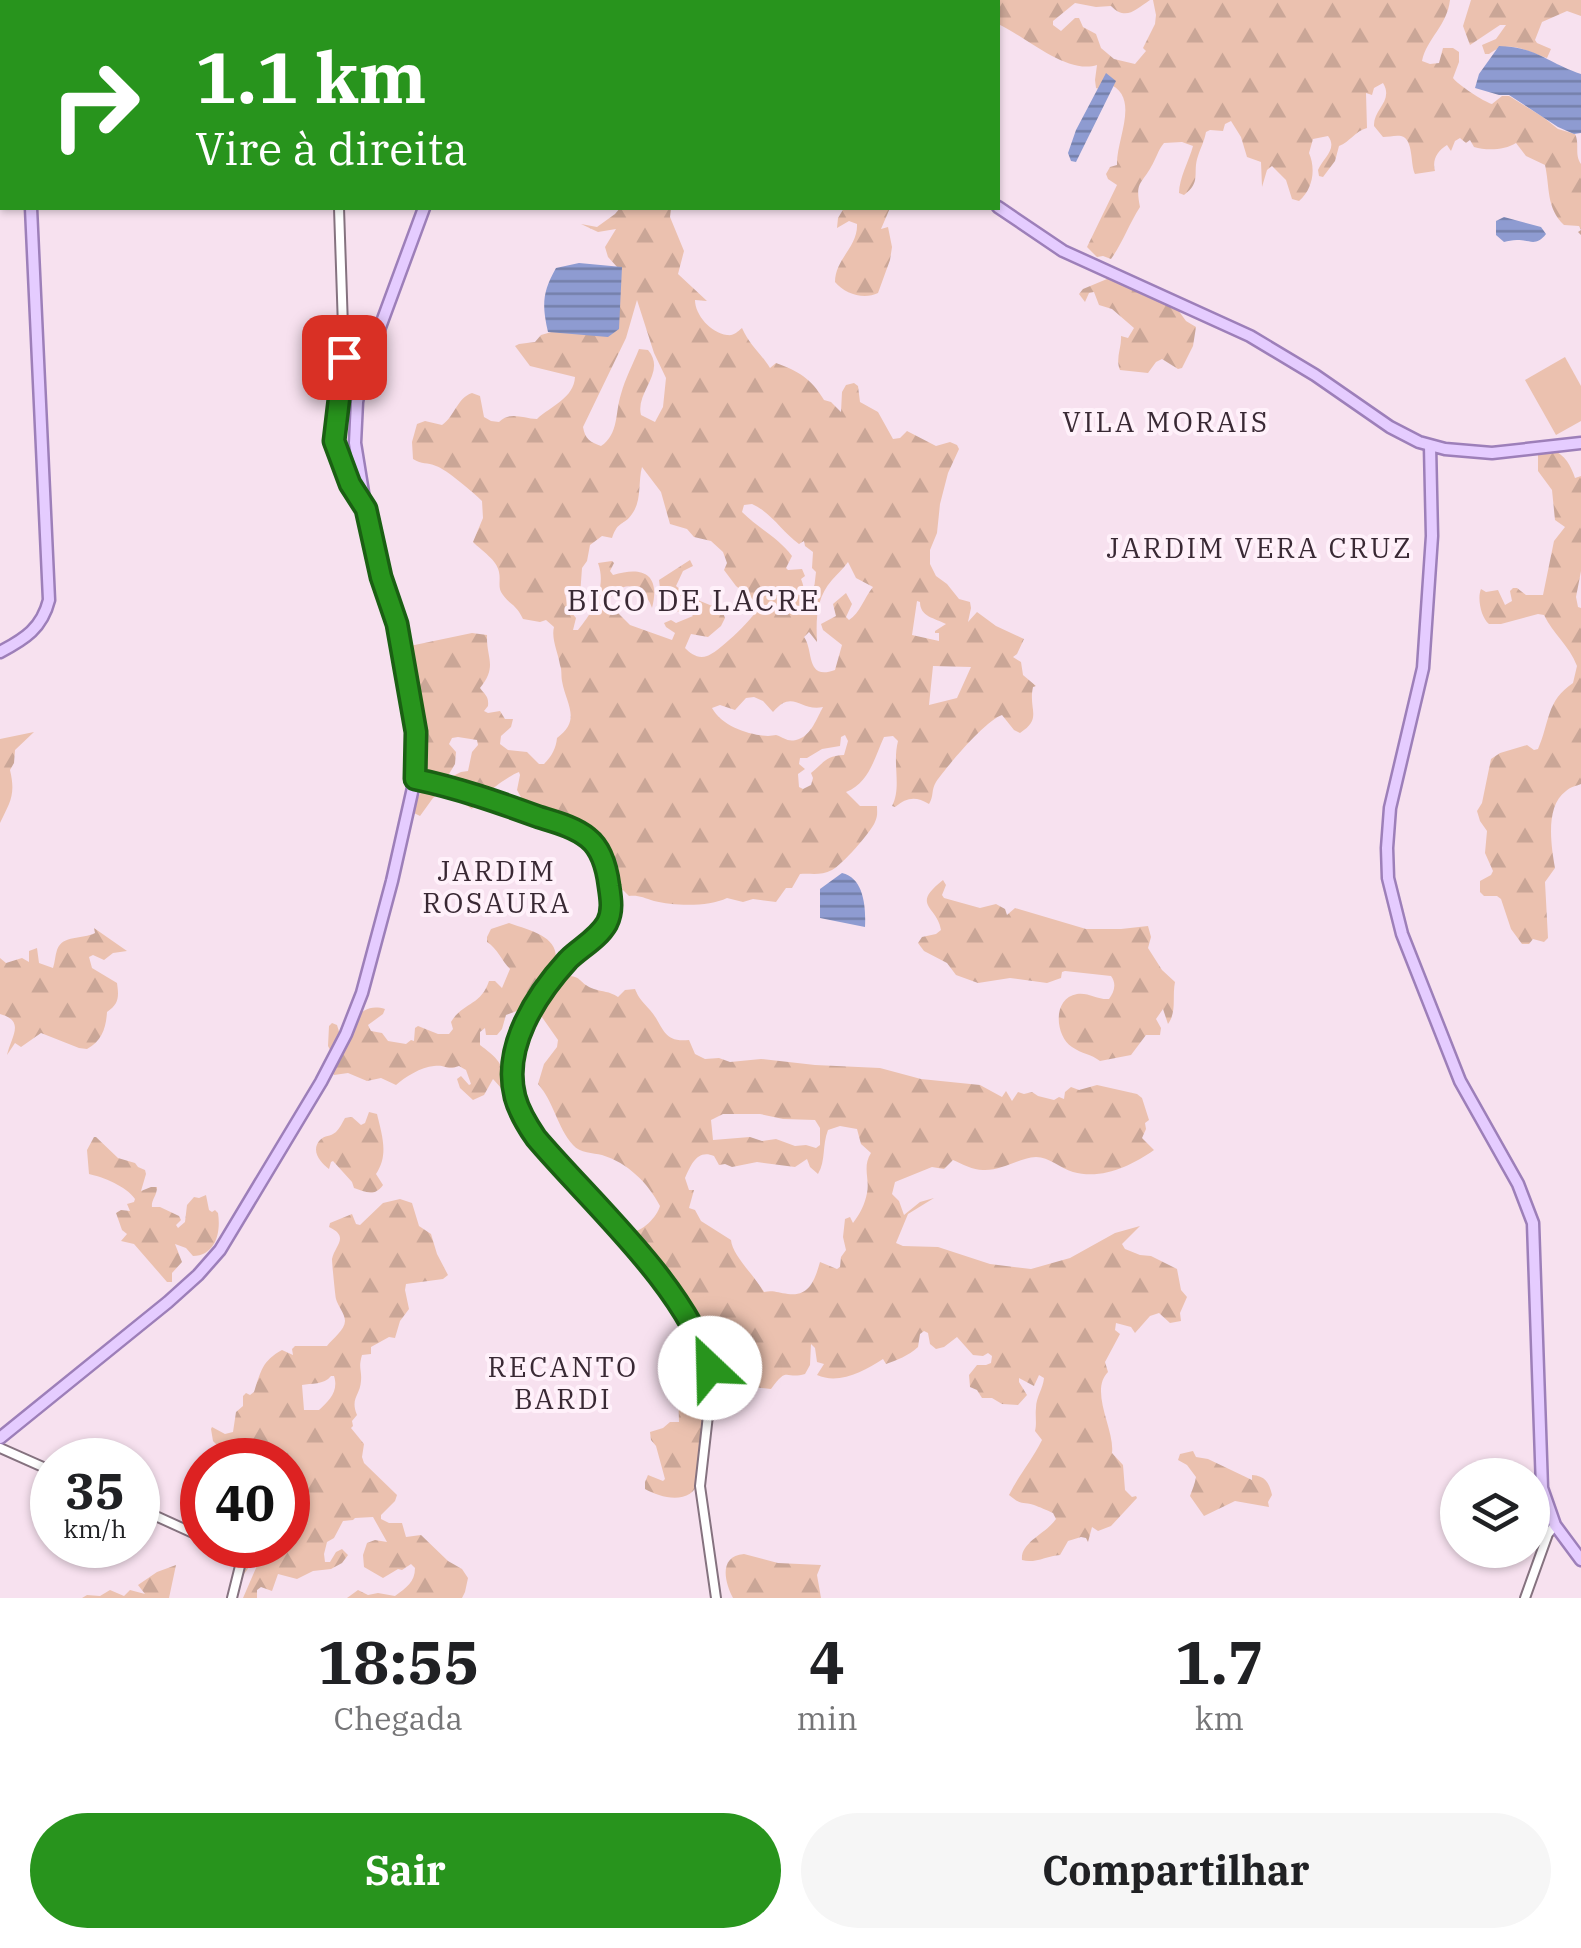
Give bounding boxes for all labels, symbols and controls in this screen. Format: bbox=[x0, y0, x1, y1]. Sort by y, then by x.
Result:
text: 1.1 km bbox=[195, 31, 427, 122]
icon: right bbox=[30, 40, 160, 170]
text: Vire à direita bbox=[195, 119, 468, 177]
pin bbox=[302, 315, 387, 400]
icon: arrive bbox=[317, 330, 372, 385]
district label: VILA MORAIS bbox=[1062, 403, 1270, 440]
district label: JARDIM VERA CRUZ bbox=[1107, 529, 1413, 566]
district label: BICO DE LACRE bbox=[567, 580, 821, 619]
district label: JARDIM ROSAURA bbox=[422, 852, 572, 921]
position arrow bbox=[658, 1316, 762, 1420]
district label: RECANTO BARDI bbox=[487, 1348, 639, 1417]
speed limit sign: 40 bbox=[180, 1438, 310, 1568]
text: 35 bbox=[65, 1458, 125, 1523]
map controls bbox=[1440, 1458, 1550, 1568]
button: layers bbox=[1440, 1458, 1550, 1568]
text: km/h bbox=[63, 1512, 127, 1545]
text: 18:55 bbox=[317, 1622, 479, 1701]
text: 4 bbox=[809, 1622, 845, 1701]
text: 1.7 bbox=[1175, 1622, 1264, 1701]
text: Chegada bbox=[333, 1697, 463, 1739]
text: min bbox=[797, 1697, 858, 1739]
text: km bbox=[1195, 1697, 1244, 1739]
button: Sair bbox=[30, 1813, 781, 1928]
button: Compartilhar bbox=[801, 1813, 1551, 1928]

